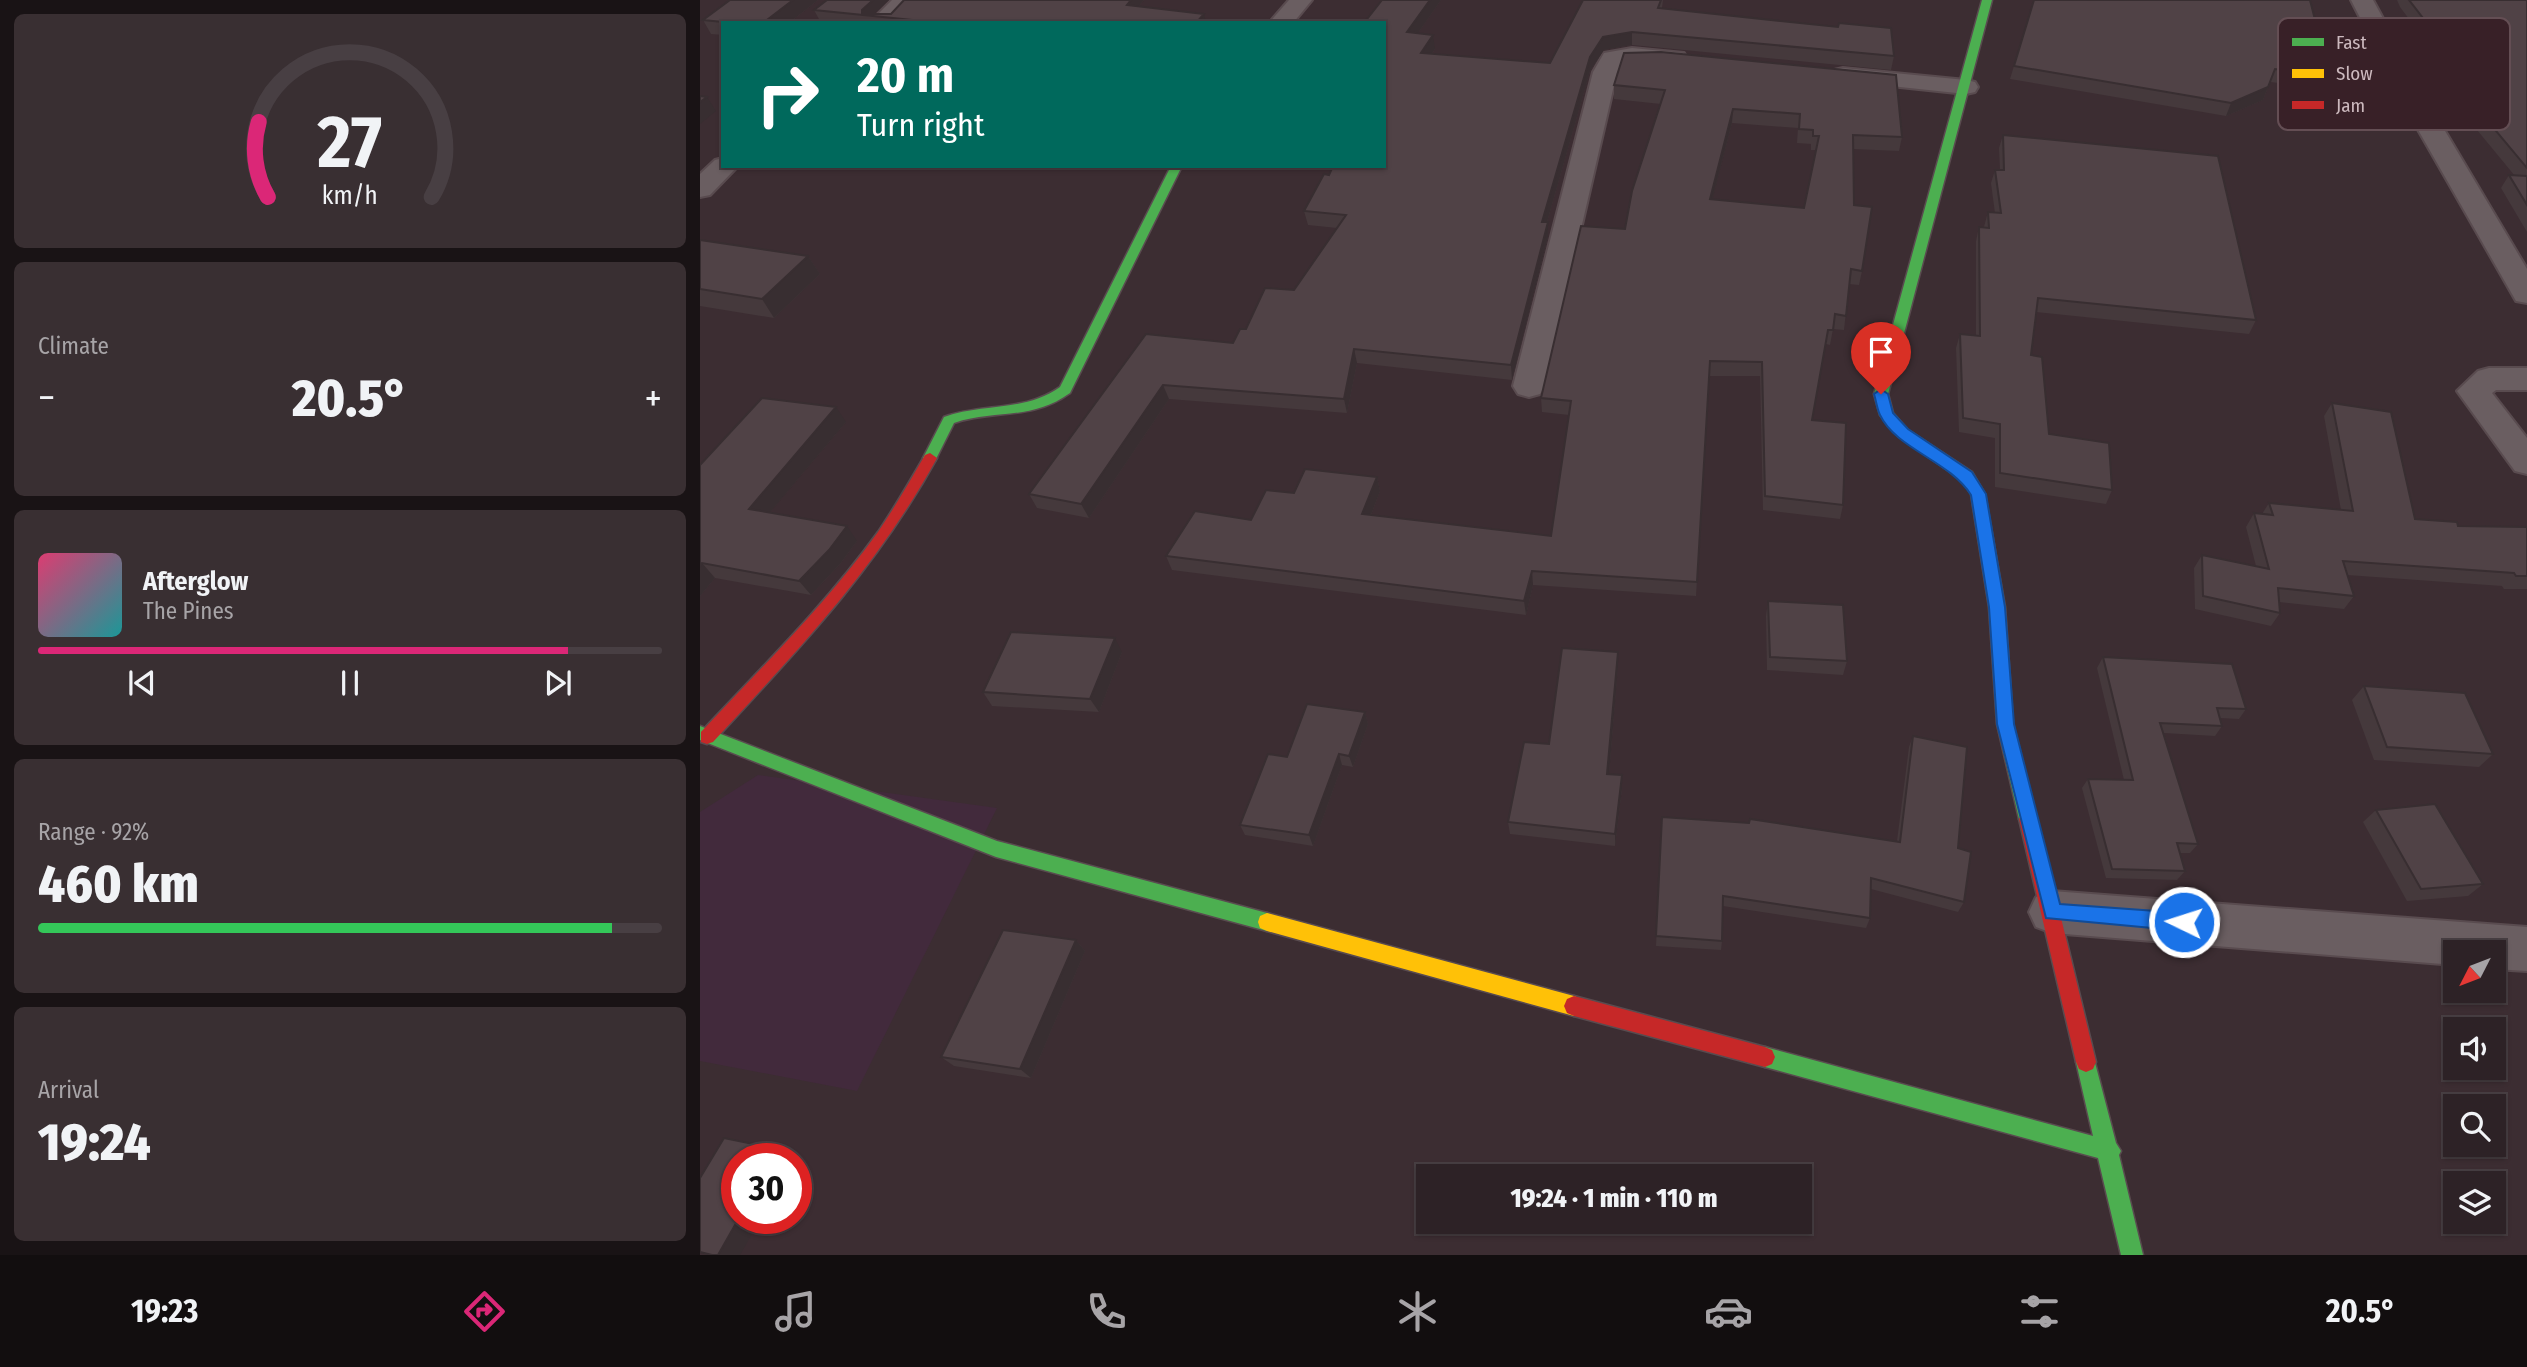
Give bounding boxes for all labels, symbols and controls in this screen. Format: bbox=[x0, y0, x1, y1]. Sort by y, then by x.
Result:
legend bbox=[2278, 18, 2510, 130]
text: Fast bbox=[2336, 31, 2367, 54]
text: 20 m bbox=[857, 46, 954, 105]
icon: right bbox=[742, 49, 833, 140]
text: Slow bbox=[2336, 62, 2373, 85]
text: Jam bbox=[2336, 94, 2365, 117]
text: 27 bbox=[317, 99, 382, 186]
text: Turn right bbox=[857, 106, 984, 144]
text: km/h bbox=[322, 181, 378, 211]
pin bbox=[1851, 322, 1911, 394]
text: Climate bbox=[38, 332, 109, 360]
icon: arrive bbox=[1862, 333, 1900, 371]
text: 20.5° bbox=[292, 367, 408, 430]
text: − bbox=[38, 375, 55, 421]
text: + bbox=[645, 375, 662, 421]
text: Afterglow bbox=[143, 566, 248, 597]
text: The Pines bbox=[143, 597, 234, 625]
icon: previous bbox=[123, 664, 161, 702]
icon: pause bbox=[331, 664, 369, 702]
icon: next bbox=[539, 664, 577, 702]
text: Range · 92% bbox=[38, 818, 149, 846]
text: 460 km bbox=[38, 853, 199, 916]
position arrow bbox=[2147, 885, 2221, 959]
north arrow bbox=[2443, 940, 2506, 1003]
map controls bbox=[2443, 940, 2506, 1234]
button: sound bbox=[2443, 1017, 2506, 1080]
text: Arrival bbox=[38, 1076, 99, 1104]
button: search bbox=[2443, 1094, 2506, 1157]
text: 19:24 bbox=[38, 1111, 151, 1174]
speed limit sign: 30 bbox=[721, 1143, 812, 1234]
button: layers bbox=[2443, 1171, 2506, 1234]
text: 19:24 · 1 min · 110 m bbox=[1510, 1183, 1718, 1214]
icon: directions bbox=[460, 1287, 509, 1336]
icon: music bbox=[771, 1287, 820, 1336]
icon: phone bbox=[1082, 1287, 1131, 1336]
icon: climate bbox=[1393, 1287, 1442, 1336]
icon: car bbox=[1704, 1287, 1753, 1336]
icon: filters bbox=[2015, 1287, 2064, 1336]
text: 19:23 bbox=[131, 1292, 198, 1330]
text: 20.5° bbox=[2326, 1292, 2396, 1330]

